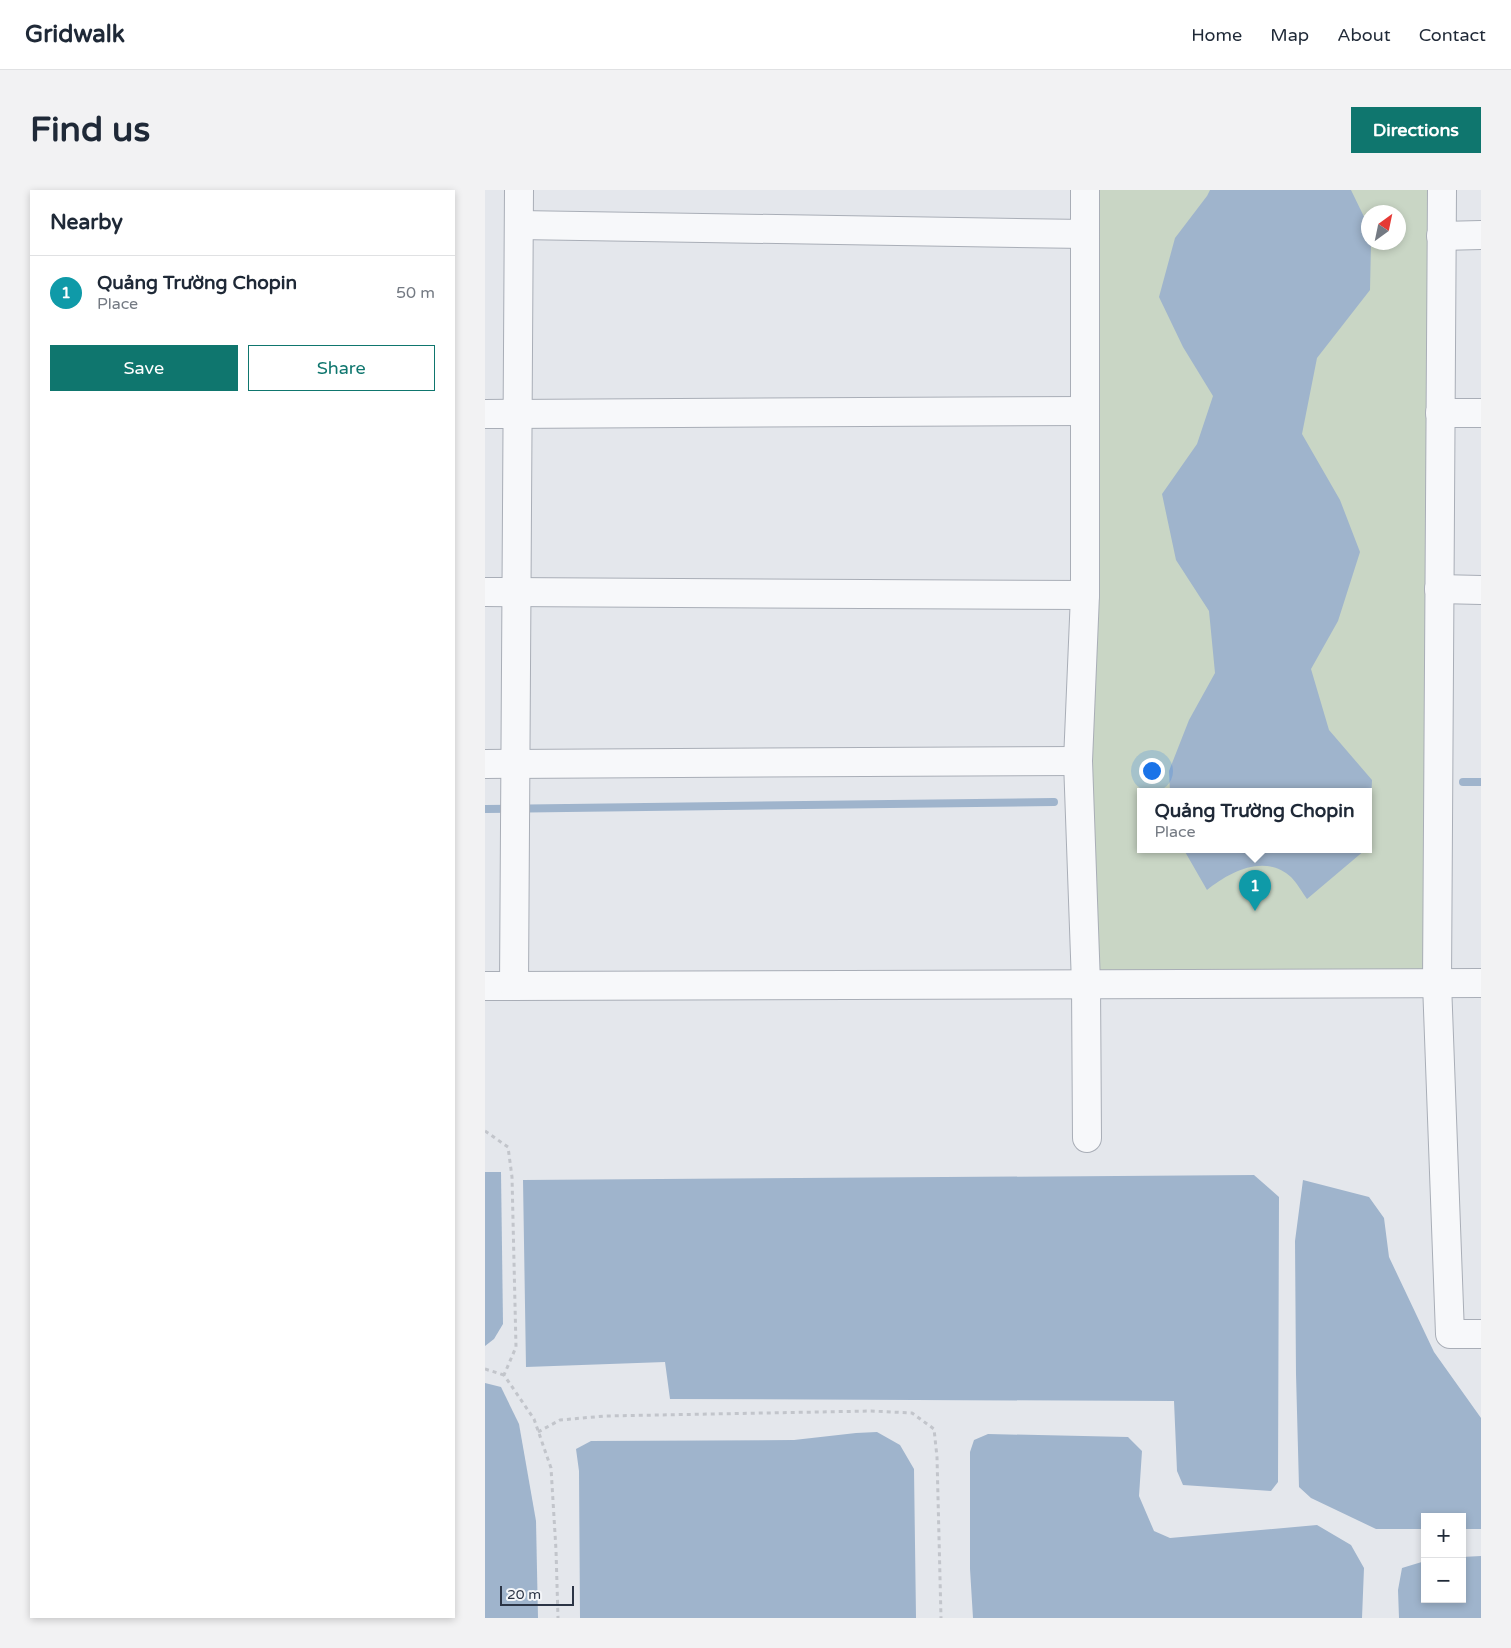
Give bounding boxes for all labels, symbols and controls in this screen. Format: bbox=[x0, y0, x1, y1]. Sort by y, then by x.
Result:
text: Gridwalk bbox=[25, 20, 125, 49]
text: Home bbox=[1191, 24, 1242, 46]
text: Map bbox=[1270, 24, 1309, 46]
text: About bbox=[1337, 24, 1391, 46]
text: Contact bbox=[1419, 24, 1486, 46]
button: Directions bbox=[1351, 107, 1481, 153]
text: Find us bbox=[30, 109, 150, 151]
north arrow bbox=[1361, 205, 1406, 250]
text: Nearby bbox=[50, 210, 123, 235]
text: Quảng Trường Chopin bbox=[97, 272, 297, 294]
text: 1 bbox=[61, 283, 71, 303]
text: 50 m bbox=[396, 283, 435, 303]
text: Place bbox=[97, 294, 138, 314]
button: Save bbox=[50, 345, 238, 391]
button: Share bbox=[248, 345, 435, 391]
your location bbox=[1139, 758, 1165, 784]
popup bbox=[1137, 788, 1372, 853]
text: Quảng Trường Chopin bbox=[1154, 800, 1355, 822]
text: Place bbox=[1154, 822, 1196, 842]
pin: 1 bbox=[1239, 870, 1271, 911]
map controls bbox=[1421, 1513, 1466, 1603]
button: + bbox=[1421, 1513, 1466, 1558]
button: − bbox=[1421, 1558, 1466, 1603]
scale bar bbox=[500, 1583, 574, 1606]
text: 20 m bbox=[507, 1586, 541, 1603]

